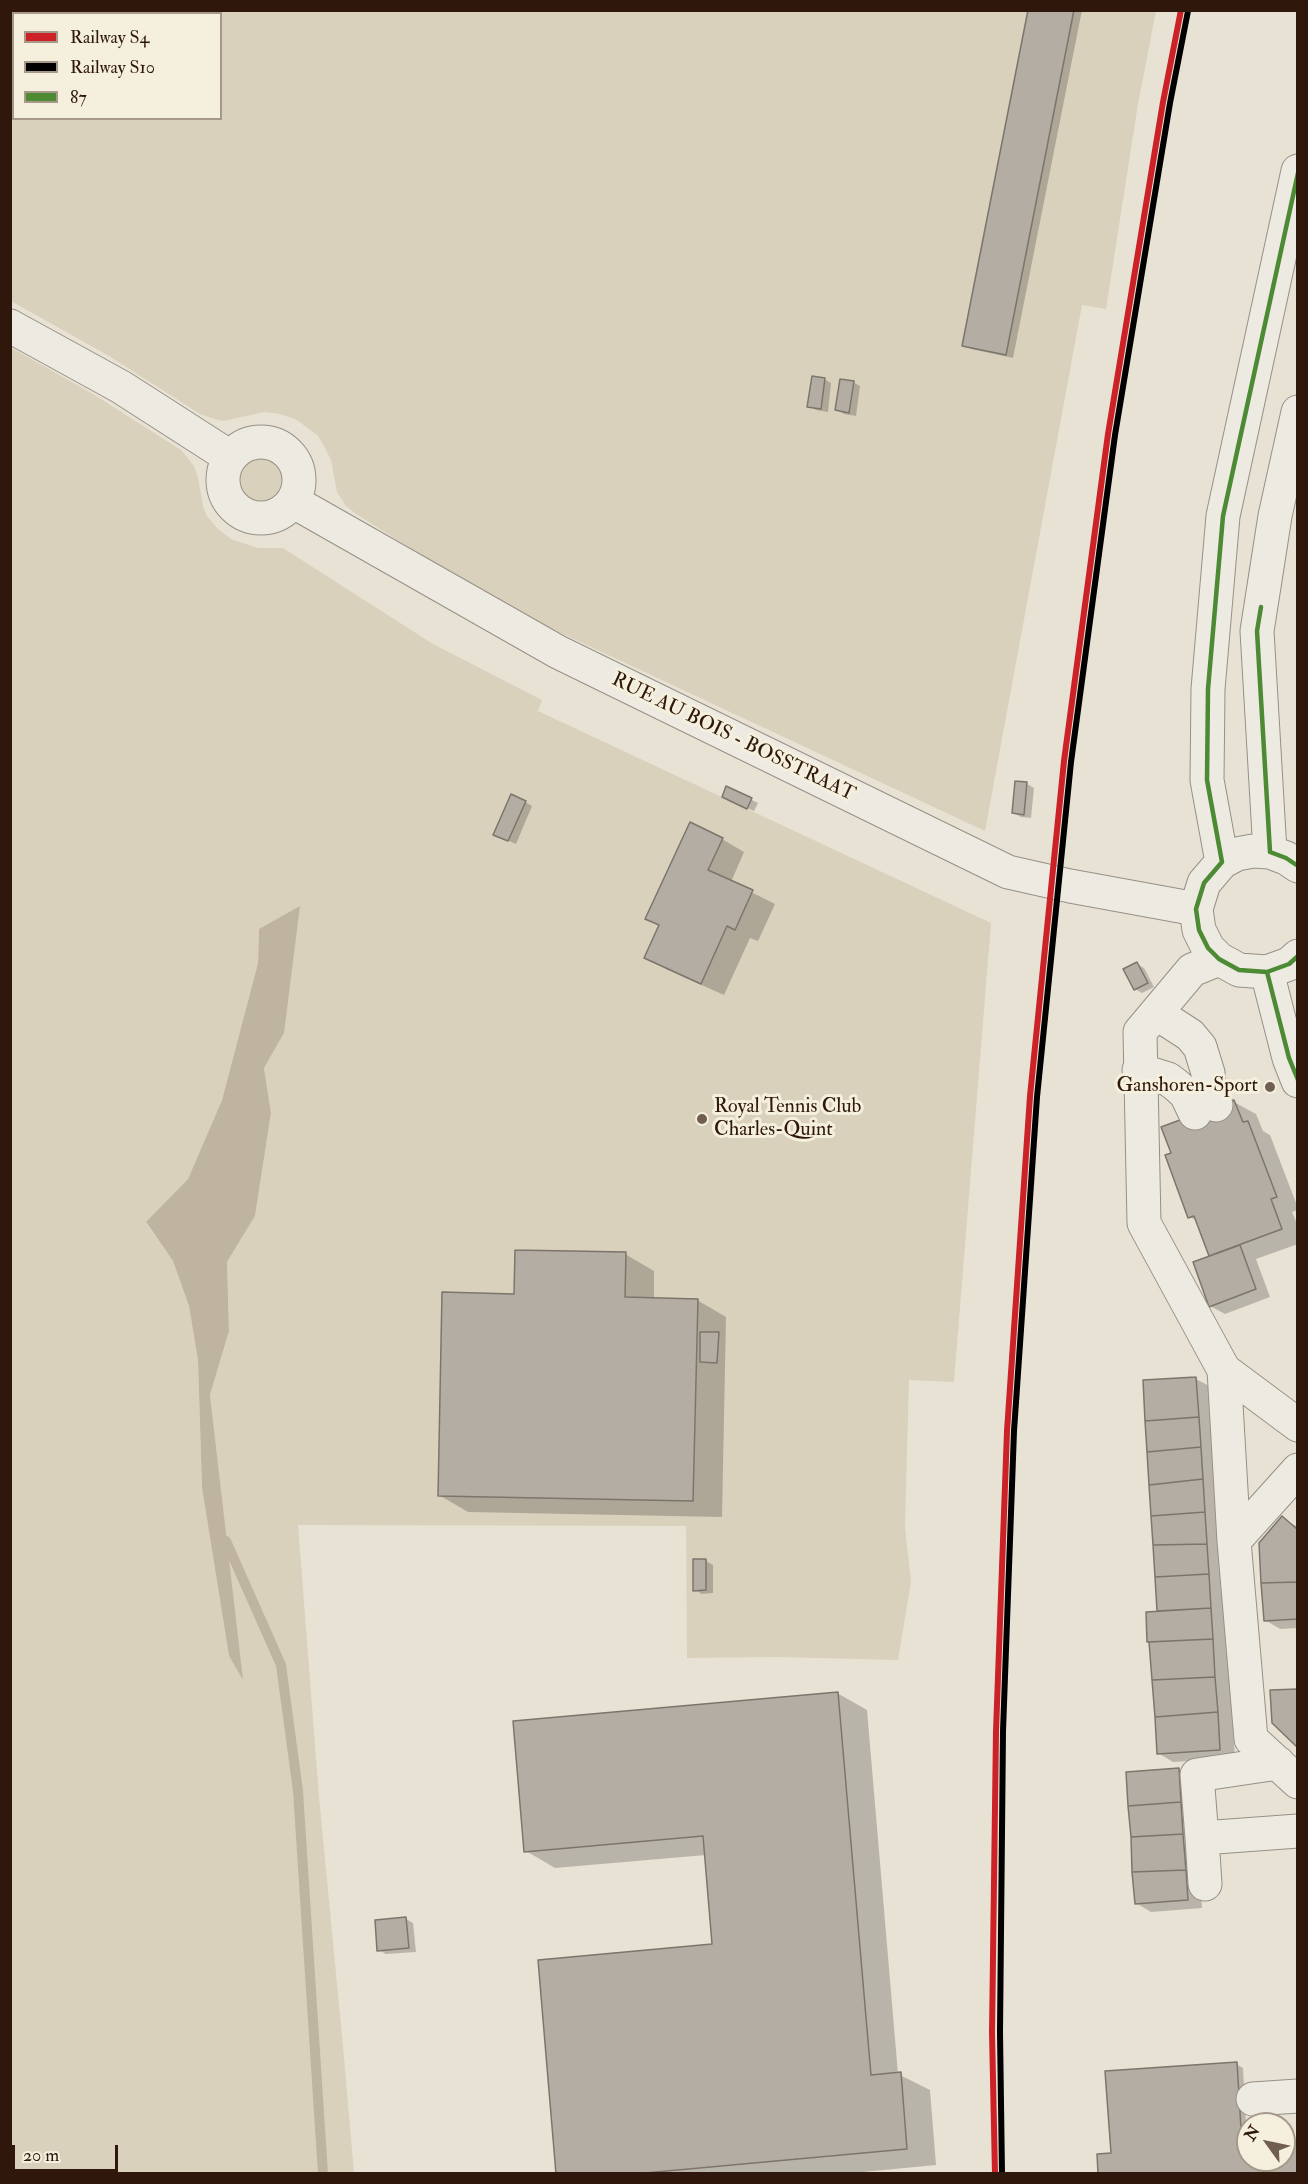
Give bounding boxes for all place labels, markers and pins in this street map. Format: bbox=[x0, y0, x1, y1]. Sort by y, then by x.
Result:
place label: Ganshoren-Sport bbox=[1116, 1075, 1258, 1099]
marker: Ganshoren-Sport bbox=[1263, 1080, 1277, 1094]
place label: Royal Tennis Club Charles-Quint bbox=[714, 1096, 861, 1143]
marker: Royal Tennis Club Charles-Quint bbox=[695, 1112, 709, 1126]

